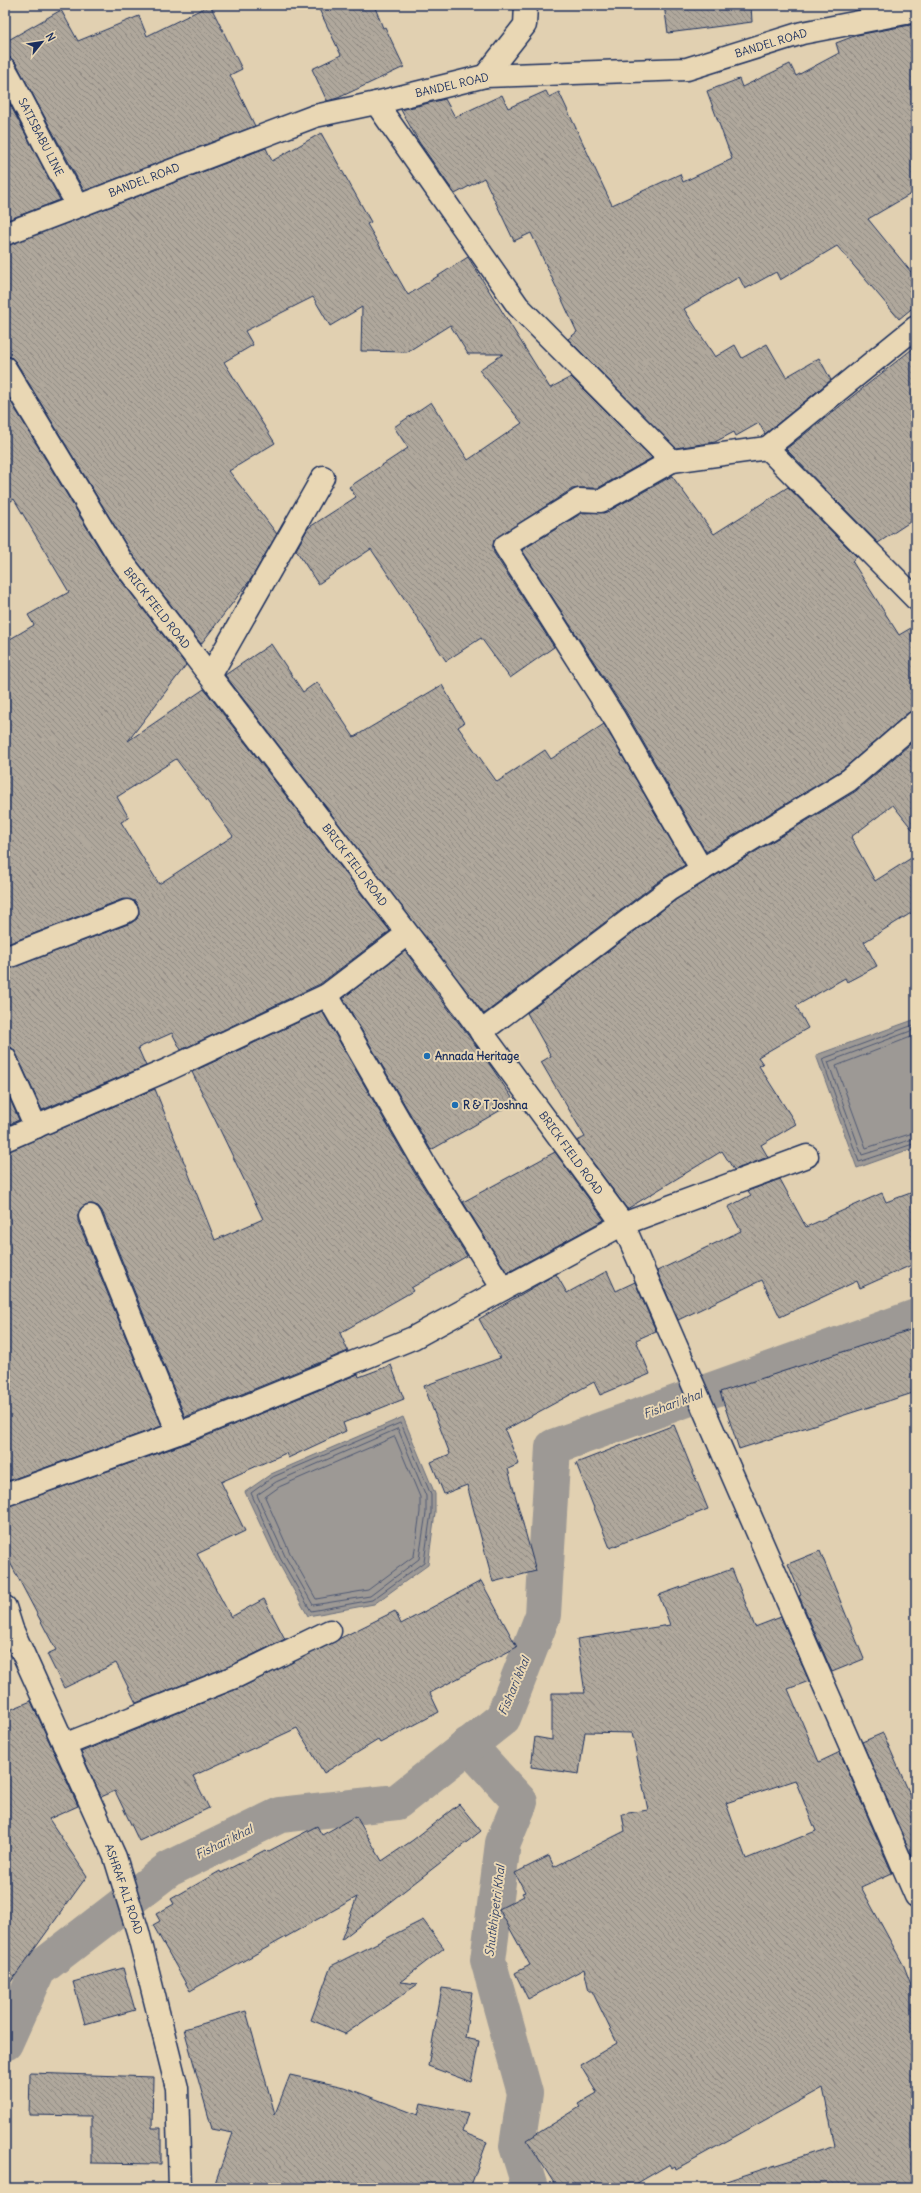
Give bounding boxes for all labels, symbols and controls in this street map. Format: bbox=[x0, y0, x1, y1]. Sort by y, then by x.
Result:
north arrow bbox=[22, 22, 62, 62]
street label: BANDEL ROAD bbox=[733, 25, 809, 61]
text: N bbox=[43, 30, 59, 44]
street label: BANDEL ROAD bbox=[414, 70, 490, 100]
street label: SATISBABU LINE bbox=[15, 96, 67, 178]
street label: BANDEL ROAD bbox=[106, 160, 182, 200]
street label: BRICK FIELD ROAD bbox=[121, 564, 193, 652]
street label: BRICK FIELD ROAD bbox=[319, 821, 391, 909]
place label: Annada Heritage bbox=[435, 1049, 519, 1064]
marker: Annada Heritage bbox=[422, 1051, 432, 1061]
place label: R & T Joshna bbox=[463, 1098, 528, 1112]
marker: R & T Joshna bbox=[450, 1100, 460, 1110]
street label: BRICK FIELD ROAD bbox=[536, 1109, 606, 1198]
water label: Fishari khal bbox=[641, 1385, 707, 1421]
water label: Fishari khal bbox=[495, 1652, 533, 1717]
water label: Fishari khal bbox=[193, 1820, 257, 1862]
street label: ASHRAF ALI ROAD bbox=[102, 1842, 146, 1936]
water label: Shutkhipetri Khal bbox=[481, 1862, 508, 1958]

